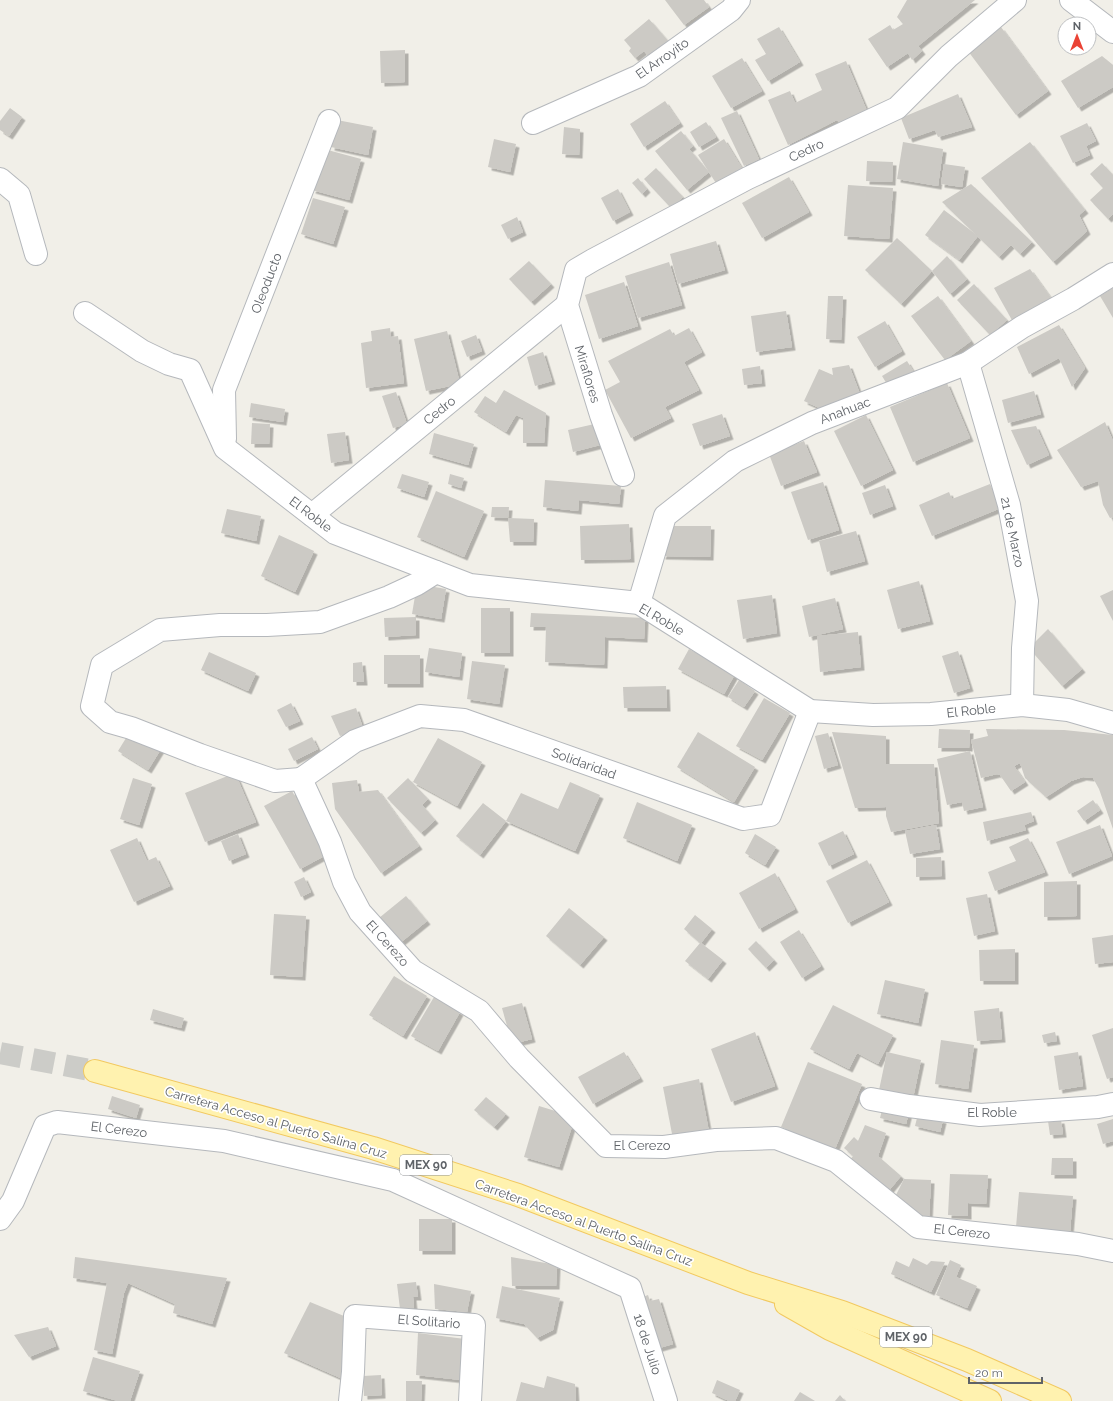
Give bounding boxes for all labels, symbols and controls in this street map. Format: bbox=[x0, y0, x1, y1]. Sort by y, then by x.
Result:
north arrow bbox=[1057, 16, 1097, 56]
text: N bbox=[1073, 20, 1081, 33]
street label: El Arroyito bbox=[633, 35, 692, 82]
street label: Cedro bbox=[786, 136, 826, 165]
street label: Oleoducto bbox=[248, 251, 285, 316]
street label: Miraflores bbox=[572, 344, 603, 405]
street label: Cedro bbox=[420, 393, 459, 428]
street label: Anahuac bbox=[818, 394, 873, 427]
street label: El Roble bbox=[286, 493, 335, 536]
street label: 21 de Marzo bbox=[998, 495, 1027, 569]
street label: El Roble bbox=[637, 601, 687, 639]
street label: El Roble bbox=[946, 700, 997, 721]
street label: Solidaridad bbox=[549, 745, 618, 782]
street label: El Cerezo bbox=[363, 917, 412, 970]
street label: Carretera Acceso al Puerto Salina Cruz bbox=[163, 1084, 389, 1161]
street label: El Roble bbox=[967, 1105, 1017, 1120]
street label: El Cerezo bbox=[90, 1119, 148, 1140]
street label: El Cerezo bbox=[614, 1138, 671, 1153]
road number: MEX 90 bbox=[400, 1155, 452, 1175]
street label: Carretera Acceso al Puerto Salina Cruz bbox=[473, 1176, 695, 1269]
street label: El Cerezo bbox=[933, 1221, 991, 1242]
street label: El Solitario bbox=[397, 1312, 461, 1331]
street label: 18 de Julio bbox=[631, 1312, 665, 1377]
road number: MEX 90 bbox=[880, 1327, 932, 1347]
scale bar bbox=[969, 1359, 1042, 1385]
text: 20 m bbox=[975, 1366, 1003, 1380]

